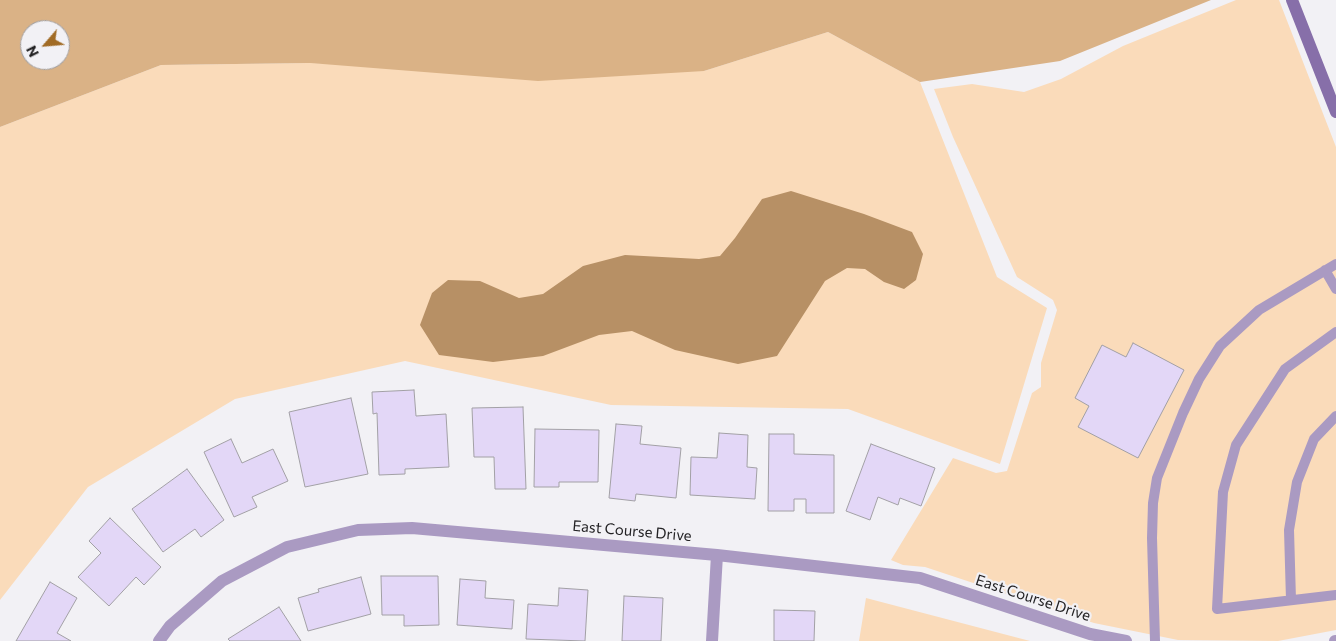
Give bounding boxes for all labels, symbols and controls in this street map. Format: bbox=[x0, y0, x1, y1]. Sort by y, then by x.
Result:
north arrow bbox=[20, 20, 70, 70]
text: N bbox=[22, 43, 42, 60]
street label: East Course Drive bbox=[572, 517, 692, 545]
street label: East Course Drive bbox=[973, 571, 1093, 625]

